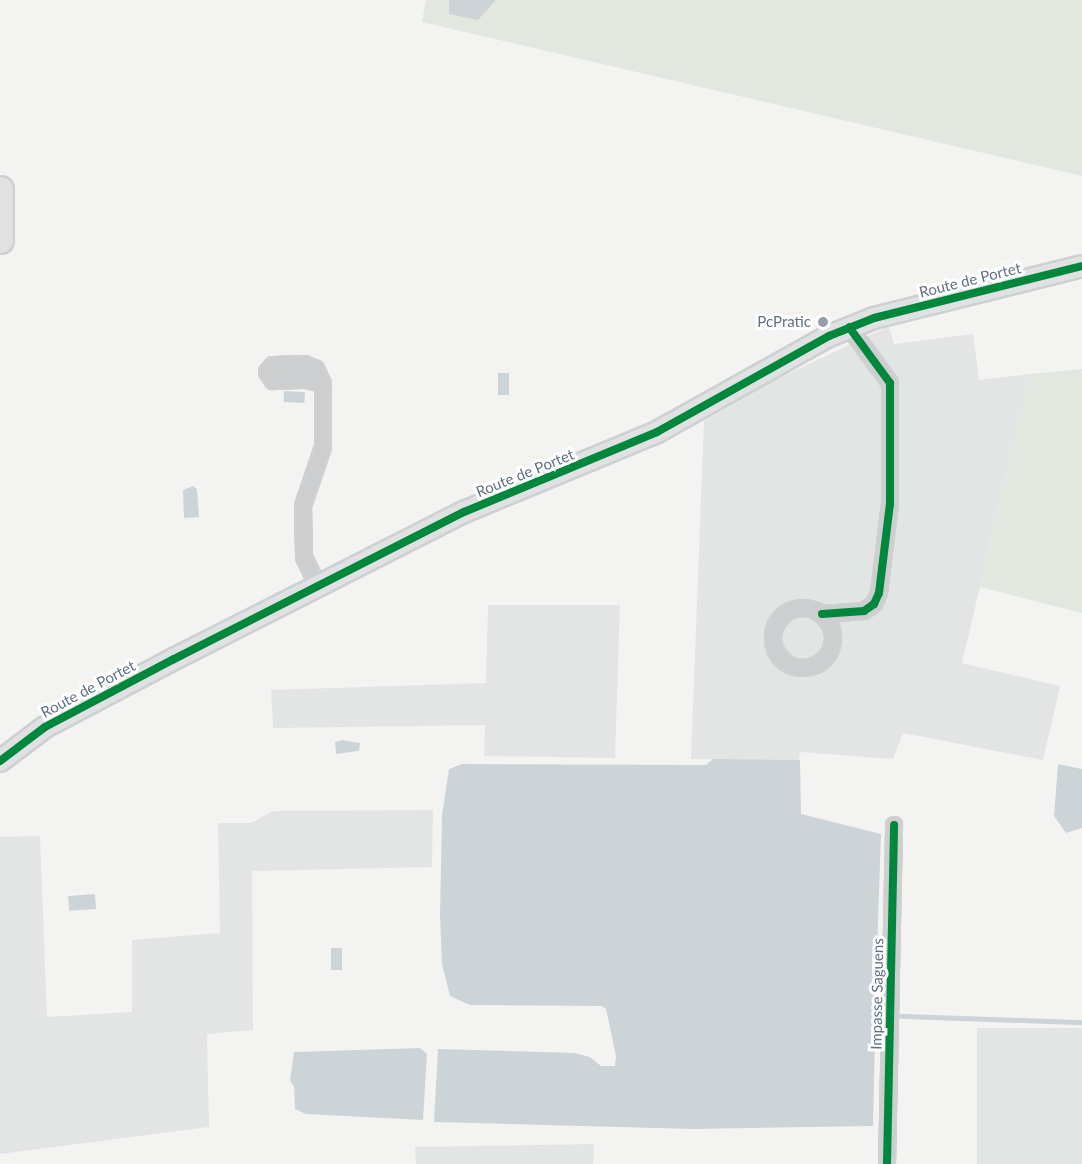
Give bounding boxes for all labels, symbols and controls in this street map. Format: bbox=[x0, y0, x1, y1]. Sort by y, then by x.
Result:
street label: Route de Portet bbox=[917, 259, 1023, 301]
place label: PcPratic bbox=[757, 313, 811, 331]
marker: PcPratic bbox=[816, 315, 830, 329]
street label: Route de Portet bbox=[473, 445, 577, 501]
street label: Route de Portet bbox=[38, 657, 138, 721]
street label: Impasse Saguens bbox=[867, 938, 887, 1050]

